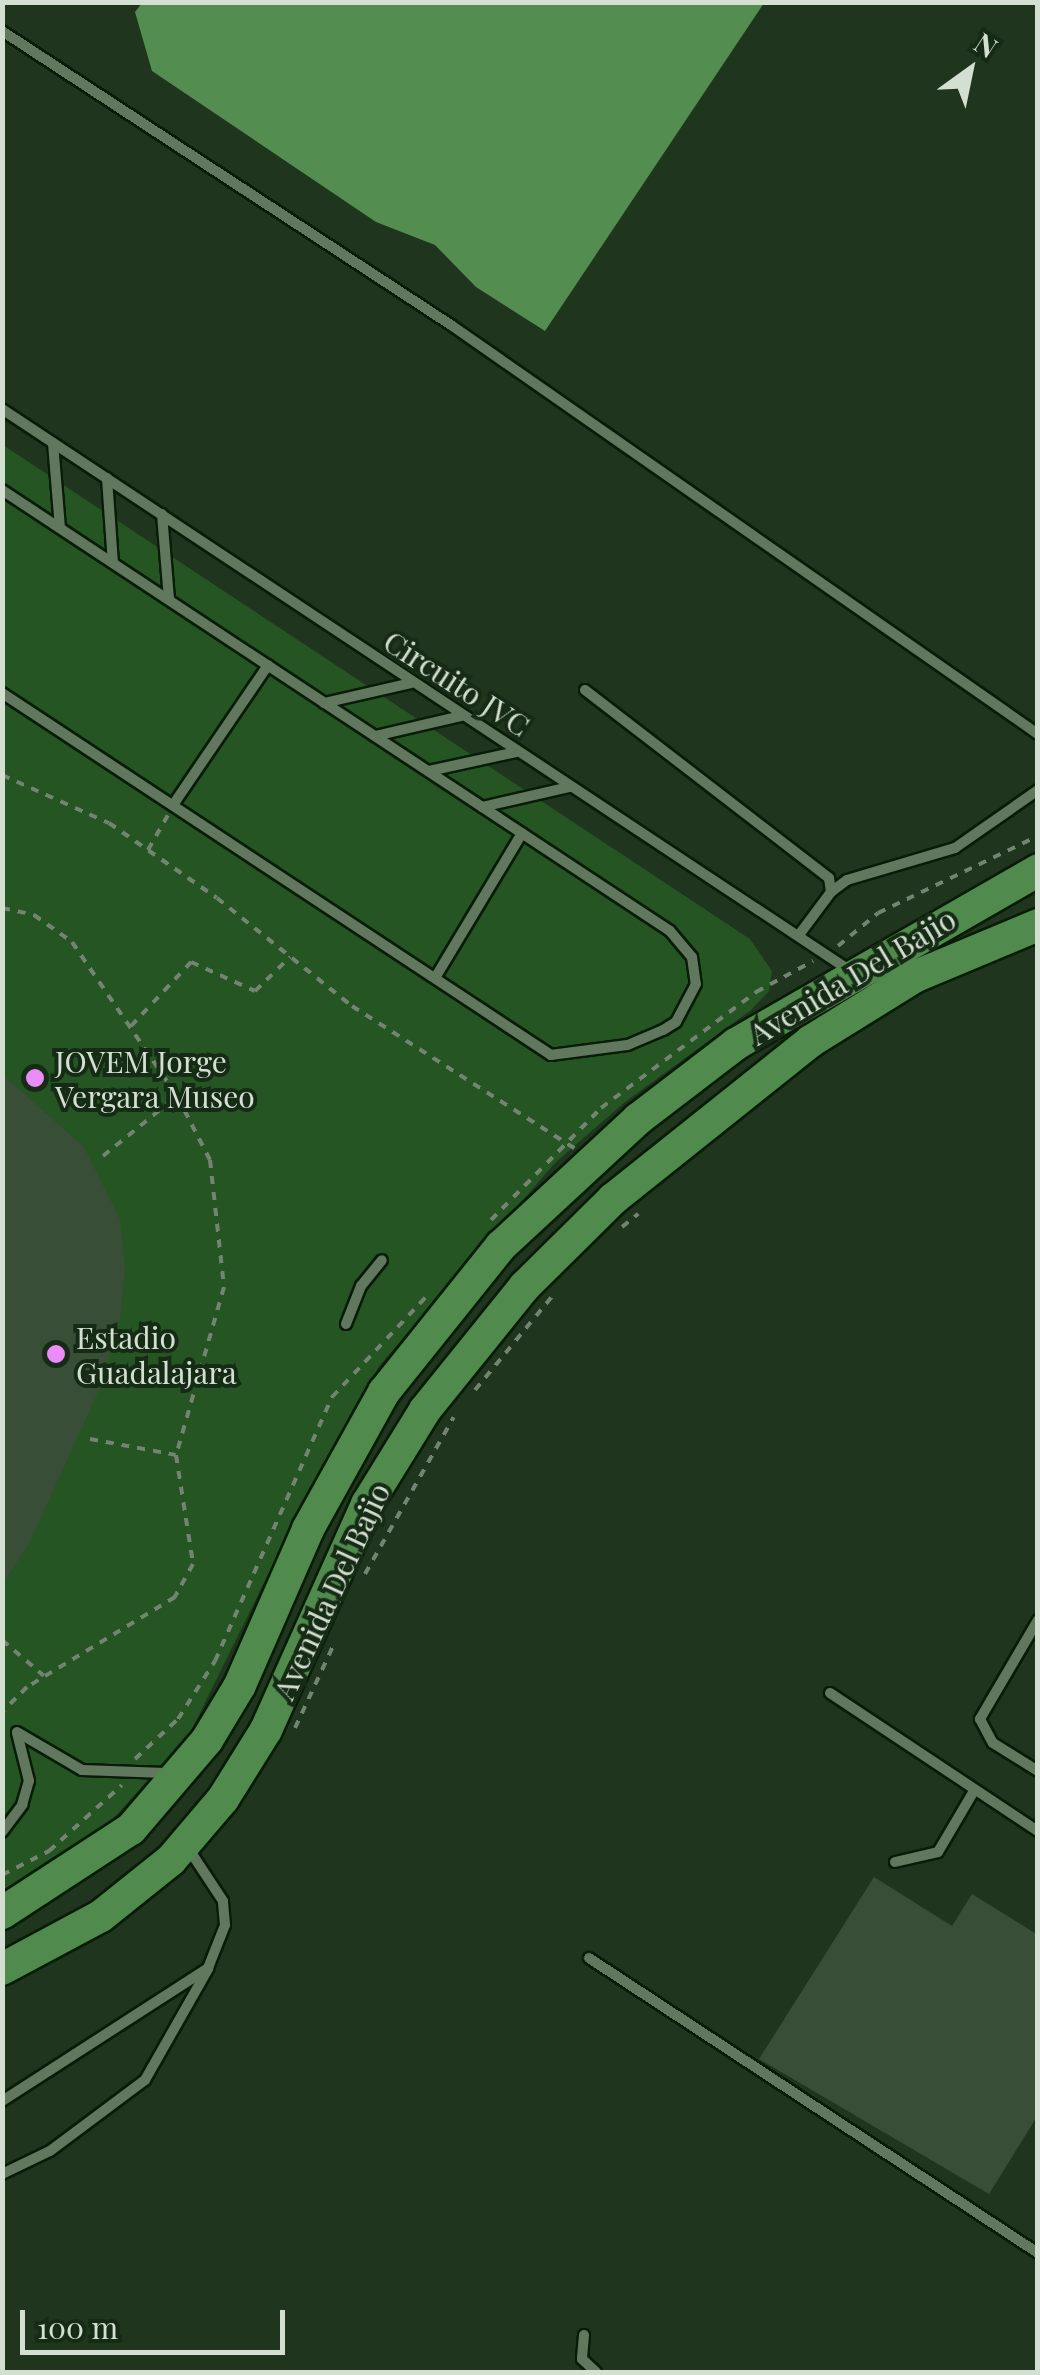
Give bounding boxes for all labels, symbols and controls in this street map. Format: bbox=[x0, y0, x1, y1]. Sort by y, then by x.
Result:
north arrow bbox=[920, 20, 1020, 120]
text: N bbox=[968, 23, 1005, 65]
street label: Circuito JVC bbox=[377, 623, 537, 743]
street label: Avenida Del Bajio bbox=[742, 900, 962, 1052]
place label: JOVEM Jorge Vergara Museo bbox=[55, 1043, 255, 1114]
marker: JOVEM Jorge Vergara Museo bbox=[24, 1067, 46, 1089]
place label: Estadio Guadalajara bbox=[76, 1319, 237, 1390]
marker: Estadio Guadalajara bbox=[45, 1343, 67, 1365]
street label: Avenida Del Bajio bbox=[265, 1477, 397, 1705]
scale bar bbox=[25, 2290, 290, 2352]
text: 100 m bbox=[37, 2307, 118, 2347]

